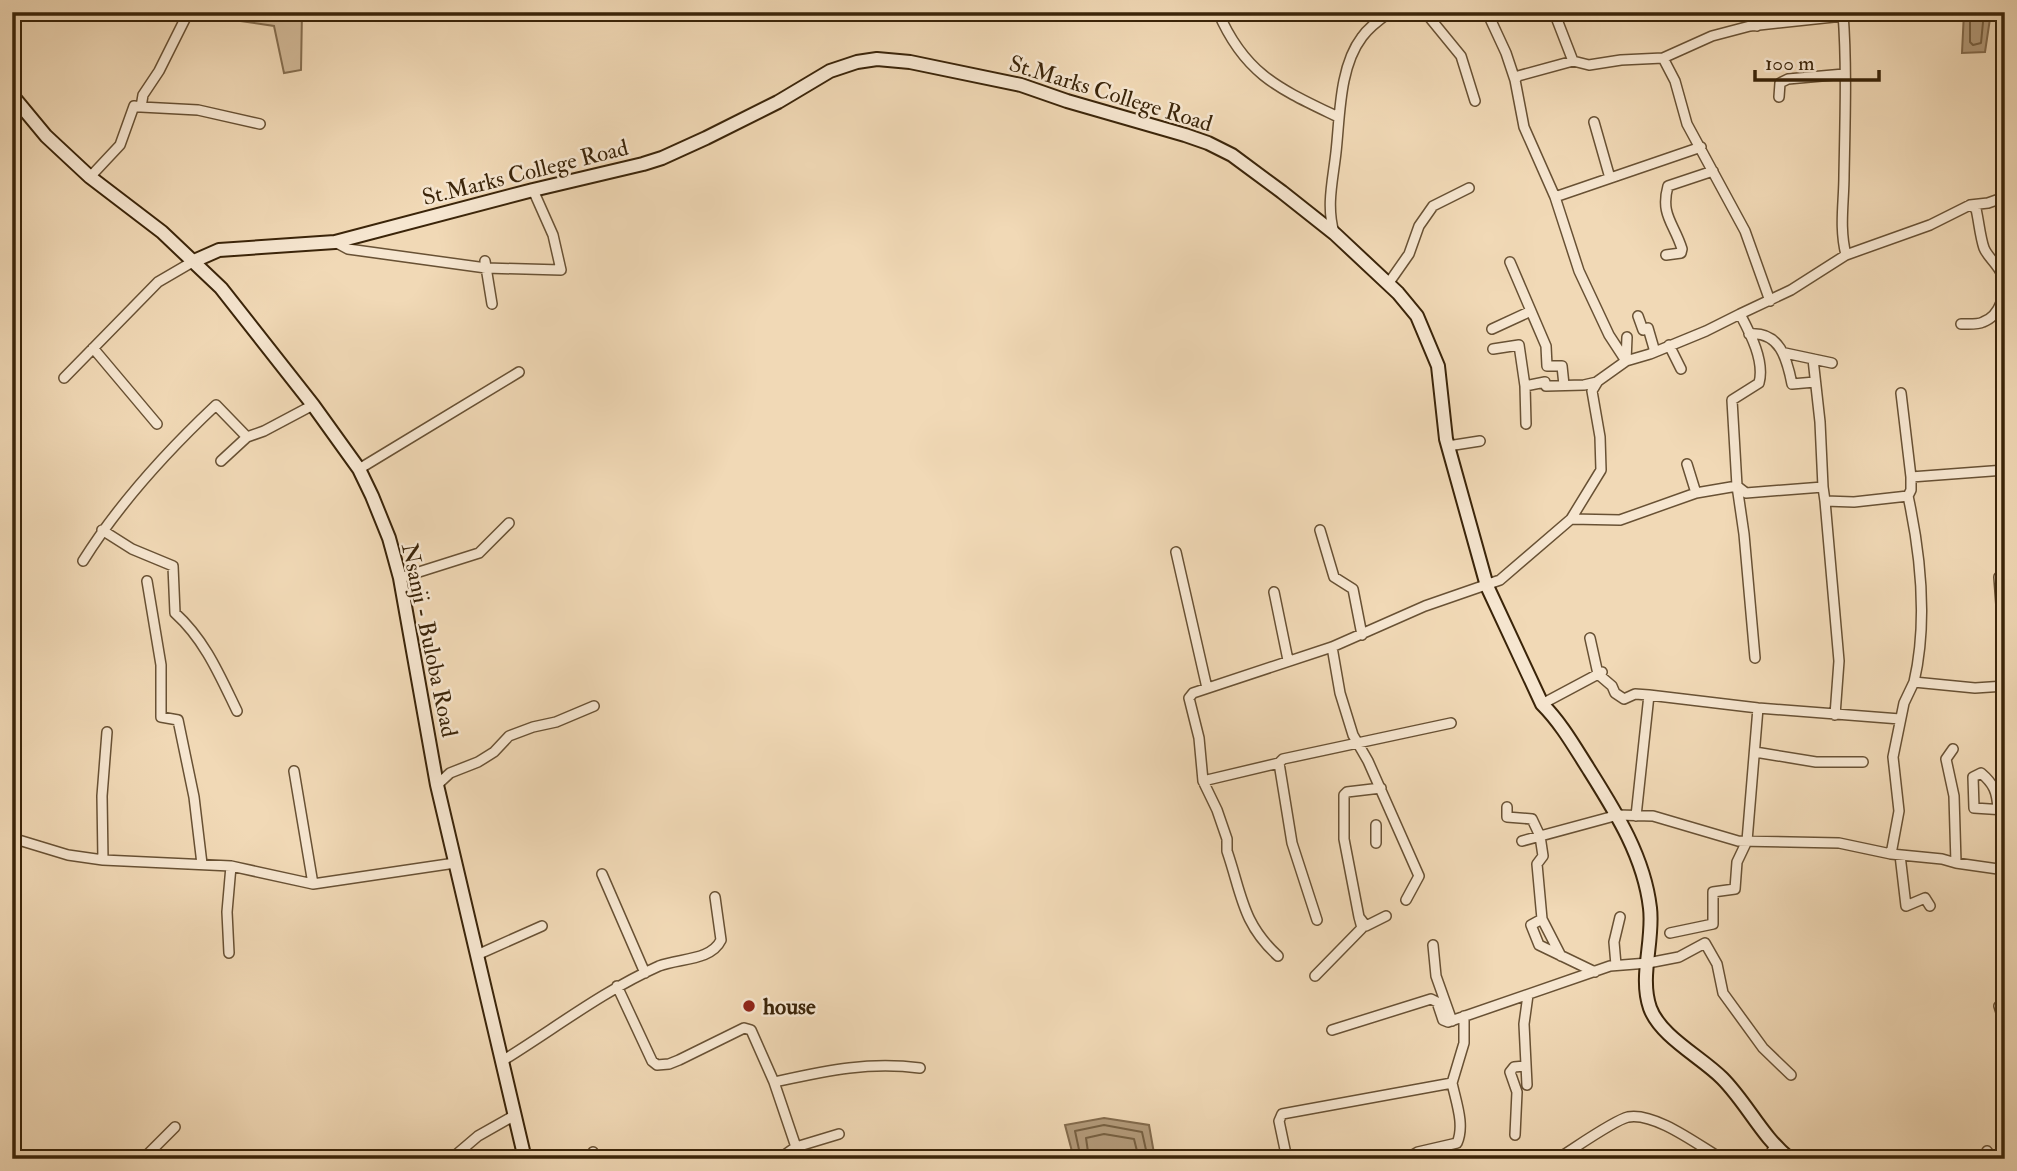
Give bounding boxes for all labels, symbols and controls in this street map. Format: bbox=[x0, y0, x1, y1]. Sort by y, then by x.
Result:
scale bar bbox=[1755, 38, 1879, 82]
street label: St.Marks College Road bbox=[1006, 49, 1216, 138]
text: 100 m bbox=[1765, 50, 1815, 77]
street label: St.Marks College Road bbox=[419, 133, 631, 212]
street label: Nsanji - Buloba Road bbox=[395, 540, 464, 740]
place label: house bbox=[763, 992, 816, 1021]
marker: house bbox=[741, 998, 757, 1014]

